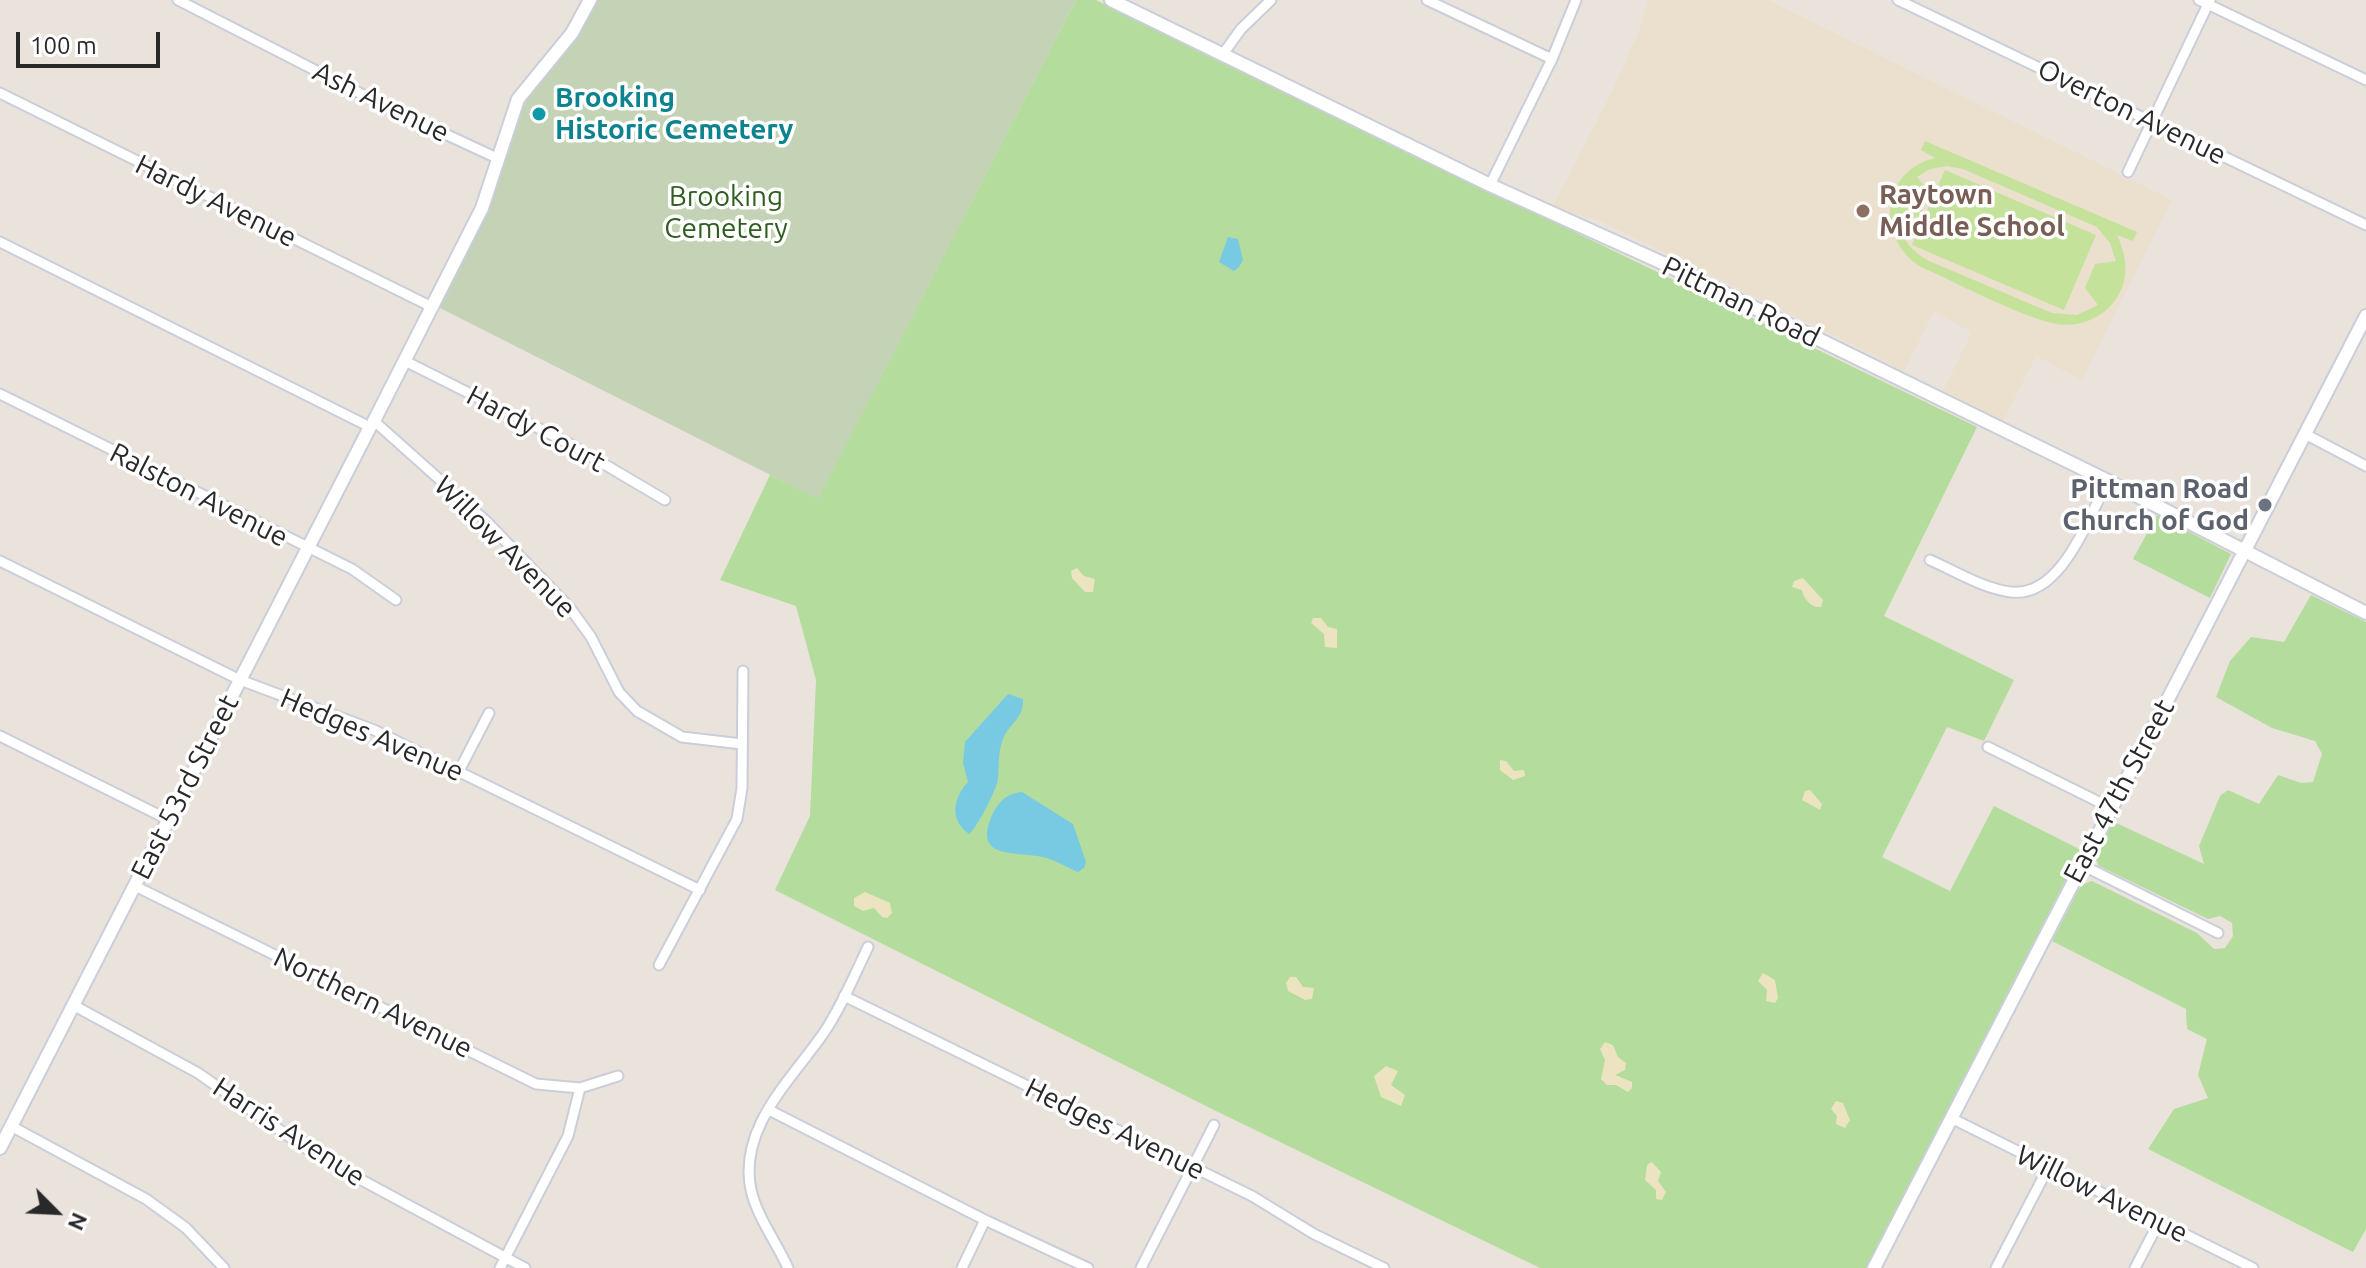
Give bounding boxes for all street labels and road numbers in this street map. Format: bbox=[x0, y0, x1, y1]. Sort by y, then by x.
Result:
street label: Overton Avenue bbox=[2032, 52, 2232, 172]
street label: Ash Avenue bbox=[307, 55, 455, 149]
street label: Hardy Avenue bbox=[130, 148, 302, 254]
street label: Pittman Road bbox=[1657, 249, 1825, 355]
street label: Hardy Court bbox=[461, 379, 611, 479]
street label: Ralston Avenue bbox=[104, 436, 294, 554]
street label: Willow Avenue bbox=[427, 469, 583, 625]
street label: Hedges Avenue bbox=[275, 681, 469, 789]
street label: East 53rd Street bbox=[124, 689, 246, 885]
street label: East 47th Street bbox=[2057, 694, 2181, 888]
street label: Northern Avenue bbox=[268, 940, 478, 1066]
street label: Harris Avenue bbox=[207, 1070, 371, 1194]
street label: Hedges Avenue bbox=[1020, 1071, 1210, 1187]
street label: Willow Avenue bbox=[2011, 1138, 2193, 1250]

